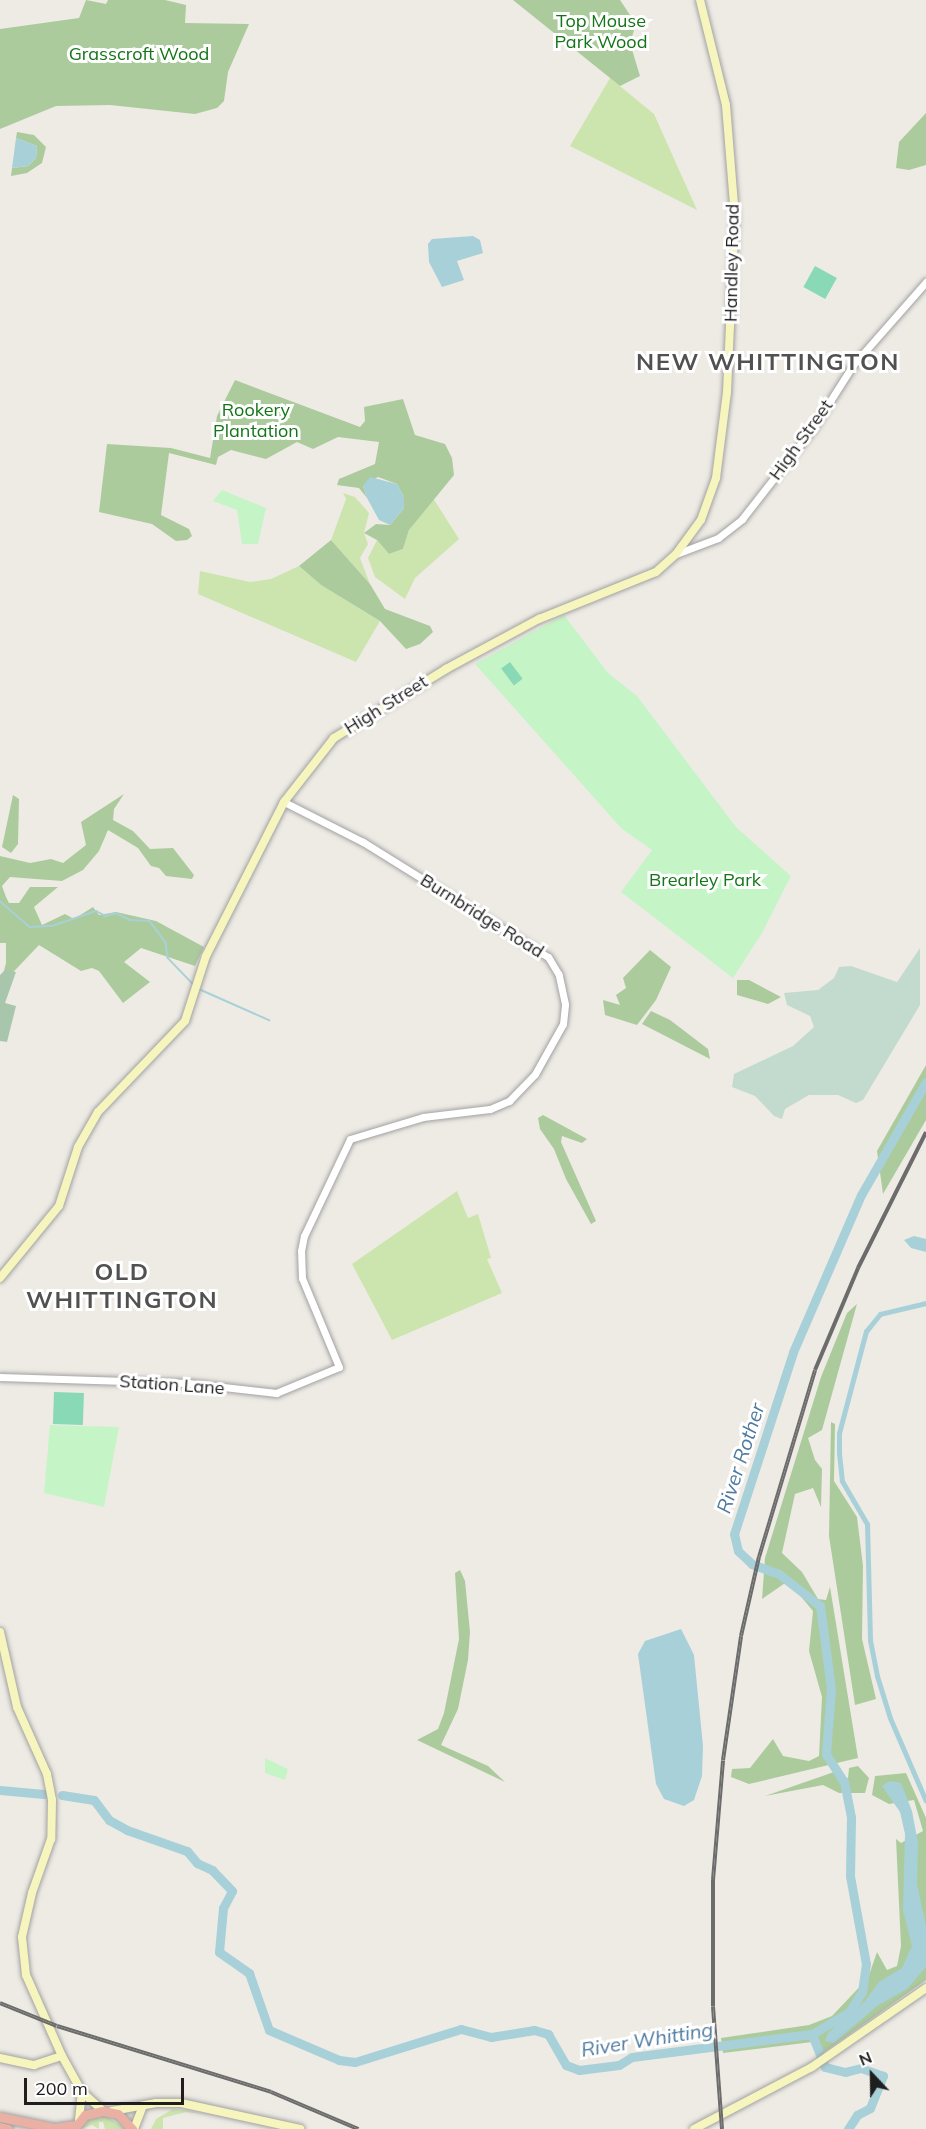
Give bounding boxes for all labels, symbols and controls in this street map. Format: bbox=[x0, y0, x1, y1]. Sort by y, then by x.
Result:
park label: Top Mouse Park Wood bbox=[555, 11, 647, 54]
park label: Grasscroft Wood bbox=[69, 43, 209, 65]
street label: Handley Road bbox=[720, 204, 744, 322]
district label: NEW WHITTINGTON bbox=[636, 348, 900, 376]
street label: High Street bbox=[765, 396, 837, 484]
park label: Rookery Plantation bbox=[213, 400, 299, 442]
street label: High Street bbox=[340, 671, 432, 739]
street label: Burnbridge Road bbox=[416, 869, 548, 963]
park label: Brearley Park bbox=[649, 869, 761, 891]
district label: OLD WHITTINGTON bbox=[26, 1258, 218, 1314]
street label: Station Lane bbox=[119, 1371, 225, 1399]
water label: River Rother bbox=[711, 1400, 769, 1516]
water label: River Whitting bbox=[579, 2017, 715, 2061]
north arrow bbox=[842, 2045, 902, 2105]
text: N bbox=[856, 2047, 875, 2070]
scale bar bbox=[27, 2066, 188, 2104]
text: 200 m bbox=[35, 2077, 88, 2100]

